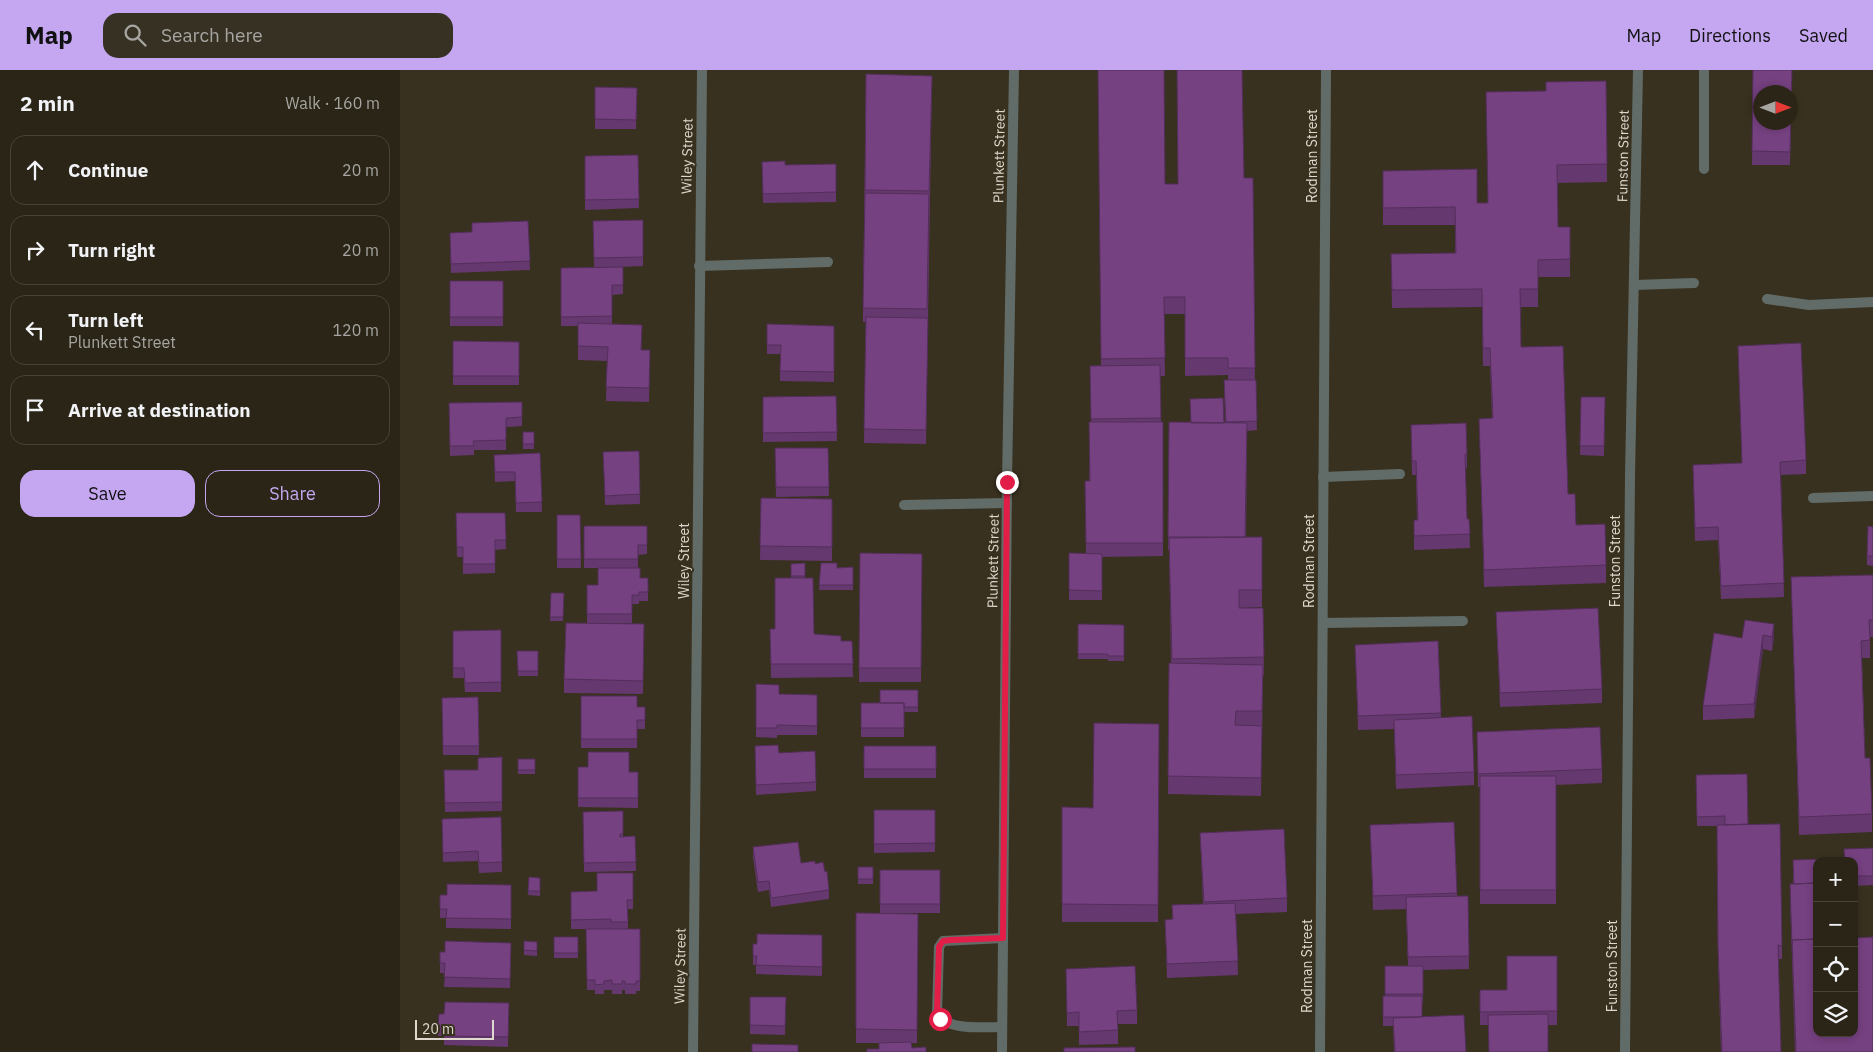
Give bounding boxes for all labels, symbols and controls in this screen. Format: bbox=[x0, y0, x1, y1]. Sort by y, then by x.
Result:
search box bbox=[103, 13, 453, 58]
text: Map bbox=[25, 19, 73, 51]
icon: search bbox=[121, 21, 149, 49]
text: Search here bbox=[161, 23, 263, 47]
text: Map bbox=[1626, 24, 1661, 47]
text: Directions bbox=[1689, 24, 1771, 47]
text: Saved bbox=[1799, 24, 1848, 47]
north arrow bbox=[1753, 85, 1798, 130]
text: 2 min bbox=[20, 89, 75, 117]
text: Walk · 160 m bbox=[285, 93, 380, 113]
street label: Plunkett Street bbox=[989, 109, 1009, 203]
street label: Rodman Street bbox=[1303, 109, 1321, 203]
street label: Funston Street bbox=[1613, 110, 1633, 202]
street label: Wiley Street bbox=[677, 118, 697, 194]
icon: ahead bbox=[21, 156, 49, 184]
text: Continue bbox=[68, 158, 148, 182]
text: 20 m bbox=[342, 160, 379, 180]
icon: right bbox=[21, 236, 49, 264]
text: Turn right bbox=[68, 238, 155, 262]
text: 20 m bbox=[342, 240, 379, 260]
text: Turn left bbox=[68, 308, 144, 332]
icon: left bbox=[21, 316, 49, 344]
text: 120 m bbox=[332, 320, 379, 340]
text: Plunkett Street bbox=[68, 332, 176, 352]
icon: arrive bbox=[21, 396, 49, 424]
text: Arrive at destination bbox=[68, 398, 251, 422]
button: Save bbox=[20, 470, 195, 517]
button: Share bbox=[205, 470, 380, 517]
route end bbox=[996, 471, 1019, 494]
street label: Plunkett Street bbox=[983, 514, 1003, 608]
street label: Rodman Street bbox=[1300, 514, 1318, 608]
street label: Funston Street bbox=[1606, 515, 1624, 607]
street label: Wiley Street bbox=[675, 523, 693, 599]
map controls bbox=[1813, 857, 1858, 1037]
button: + bbox=[1813, 857, 1858, 902]
button: − bbox=[1813, 902, 1858, 947]
street label: Rodman Street bbox=[1298, 919, 1316, 1013]
street label: Funston Street bbox=[1603, 920, 1621, 1012]
street label: Wiley Street bbox=[670, 928, 690, 1004]
button: locate bbox=[1813, 947, 1858, 992]
button: layers bbox=[1813, 992, 1858, 1037]
route start bbox=[929, 1008, 952, 1031]
scale bar bbox=[415, 1017, 494, 1040]
text: 20 m bbox=[422, 1020, 454, 1038]

